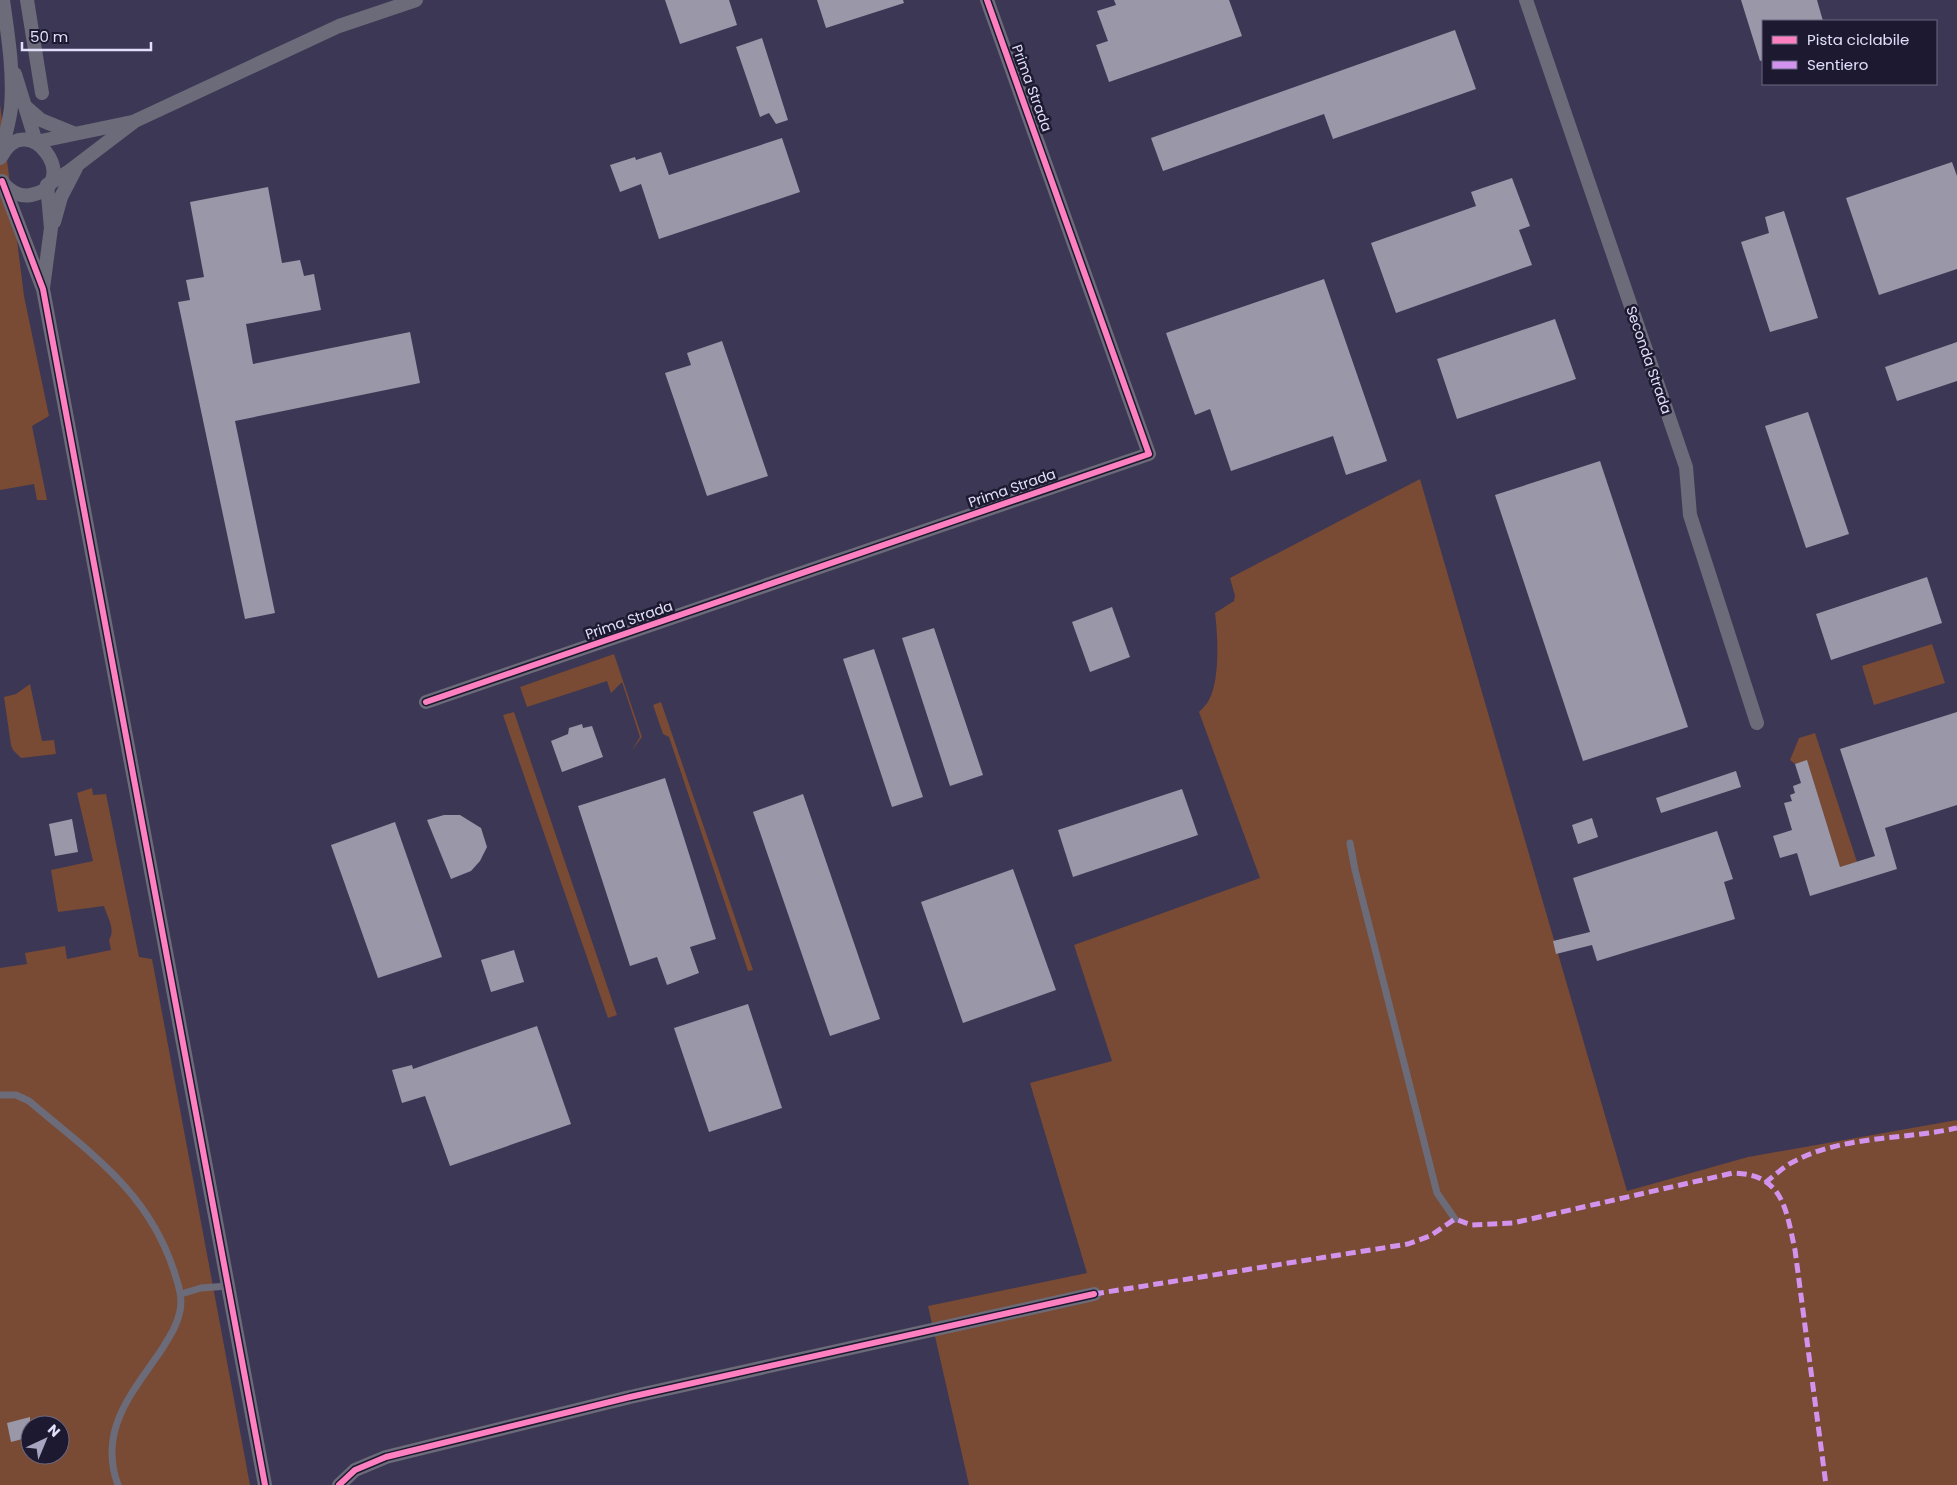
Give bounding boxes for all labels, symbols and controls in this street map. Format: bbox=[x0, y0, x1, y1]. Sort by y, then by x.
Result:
scale bar bbox=[22, 20, 151, 52]
legend bbox=[1762, 20, 1937, 85]
text: 50 m bbox=[30, 26, 68, 47]
text: Pista ciclabile bbox=[1807, 29, 1909, 50]
street label: Prima Strada bbox=[1007, 42, 1057, 134]
text: Sentiero bbox=[1807, 54, 1868, 75]
street label: Seconda Strada bbox=[1621, 303, 1677, 417]
street label: Prima Strada bbox=[966, 464, 1058, 512]
street label: Prima Strada bbox=[583, 596, 675, 644]
north arrow bbox=[20, 1415, 70, 1465]
text: N bbox=[43, 1420, 65, 1441]

